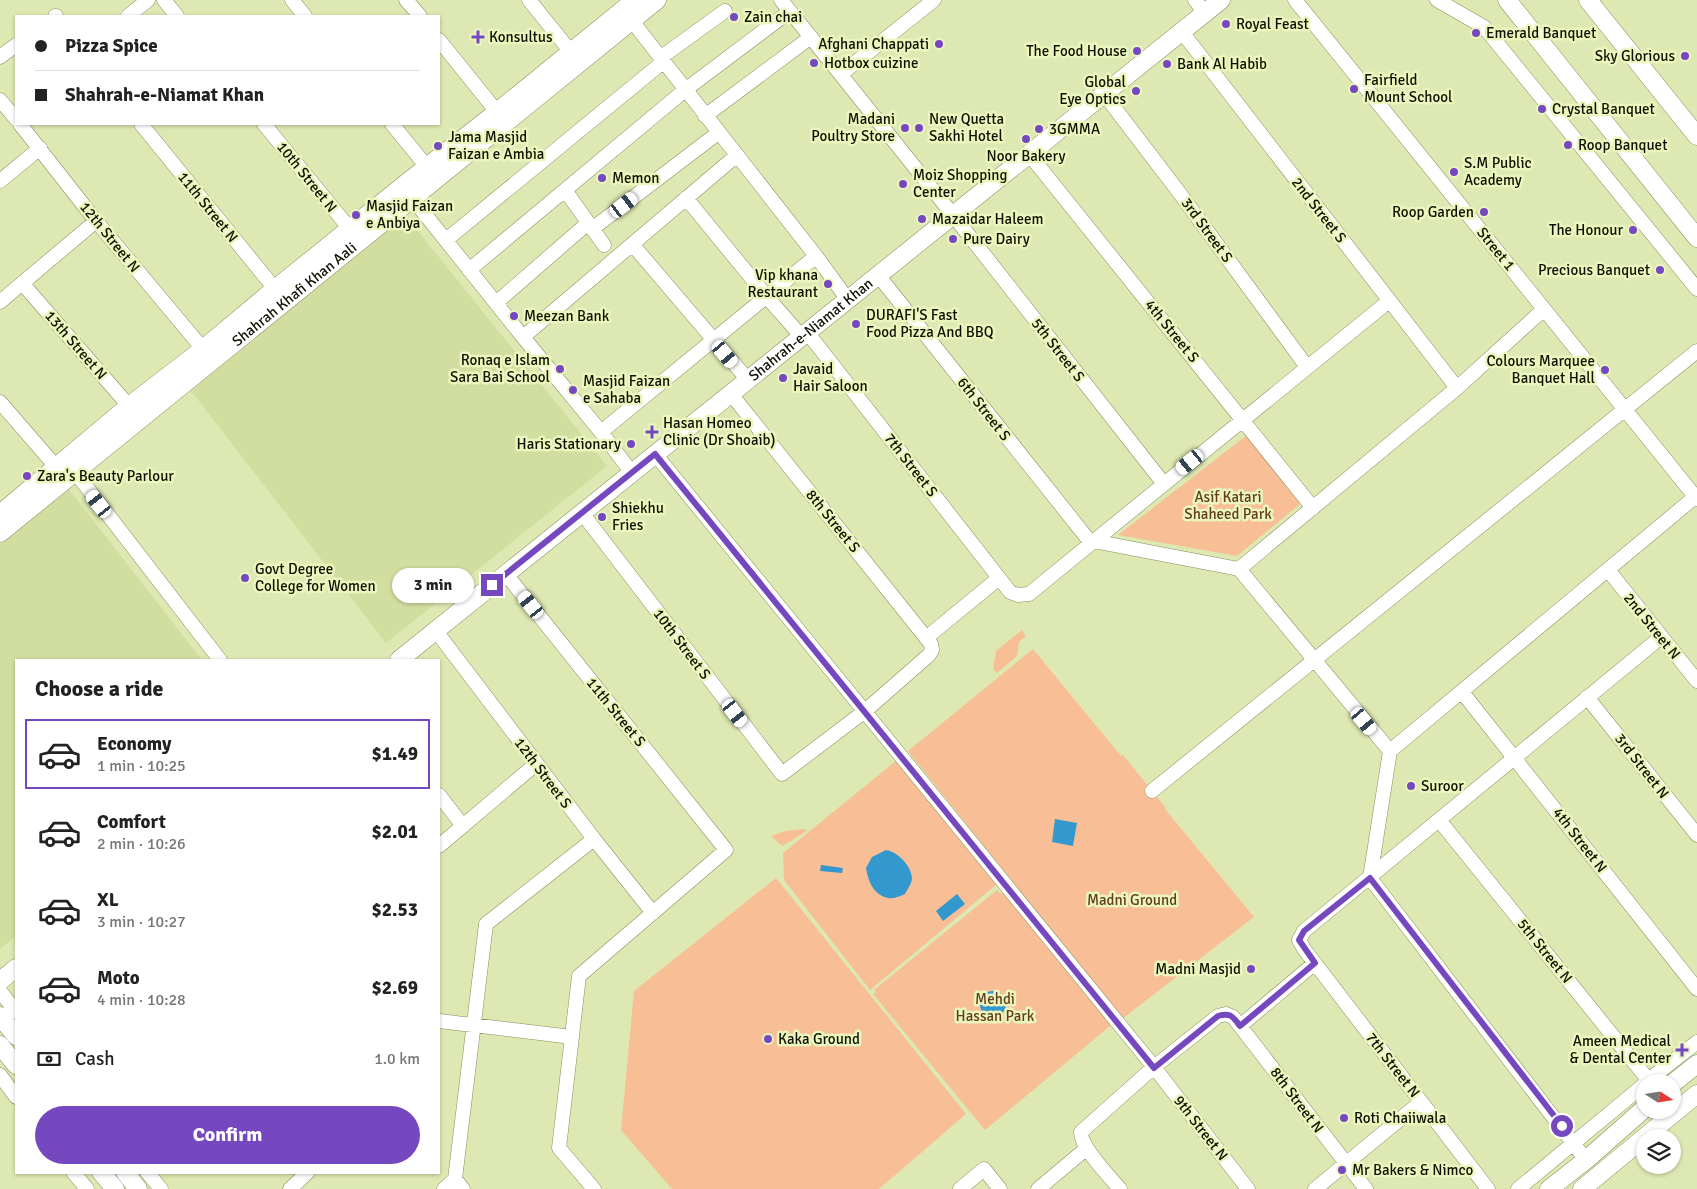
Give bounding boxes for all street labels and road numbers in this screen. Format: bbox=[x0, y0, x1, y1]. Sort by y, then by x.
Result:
street label: 10th Street N bbox=[273, 138, 341, 216]
street label: 11th Street N bbox=[174, 168, 242, 246]
street label: 2nd Street S bbox=[1288, 174, 1350, 246]
street label: 3rd Street S bbox=[1178, 194, 1236, 266]
street label: 12th Street N bbox=[76, 198, 144, 276]
street label: Street 1 bbox=[1473, 224, 1519, 274]
street label: Shahrah Khafi Khan Aali bbox=[228, 238, 360, 350]
street label: Shahrah-e-Niamat Khan bbox=[745, 274, 877, 385]
street label: 4th Street S bbox=[1141, 296, 1203, 366]
street label: 13th Street N bbox=[41, 307, 111, 383]
street label: 5th Street S bbox=[1028, 315, 1088, 385]
street label: 6th Street S bbox=[954, 374, 1014, 444]
street label: 7th Street S bbox=[881, 430, 941, 500]
street label: 8th Street S bbox=[802, 486, 864, 556]
street label: 2nd Street N bbox=[1620, 589, 1684, 663]
street label: 10th Street S bbox=[650, 605, 714, 683]
street label: 11th Street S bbox=[583, 674, 649, 750]
street label: 3rd Street N bbox=[1611, 730, 1673, 802]
street label: 12th Street S bbox=[511, 734, 575, 812]
street label: 4th Street N bbox=[1549, 804, 1611, 876]
street label: 5th Street N bbox=[1514, 915, 1576, 987]
street label: 7th Street N bbox=[1362, 1029, 1424, 1101]
street label: 8th Street N bbox=[1267, 1064, 1327, 1136]
street label: 9th Street N bbox=[1170, 1092, 1232, 1164]

